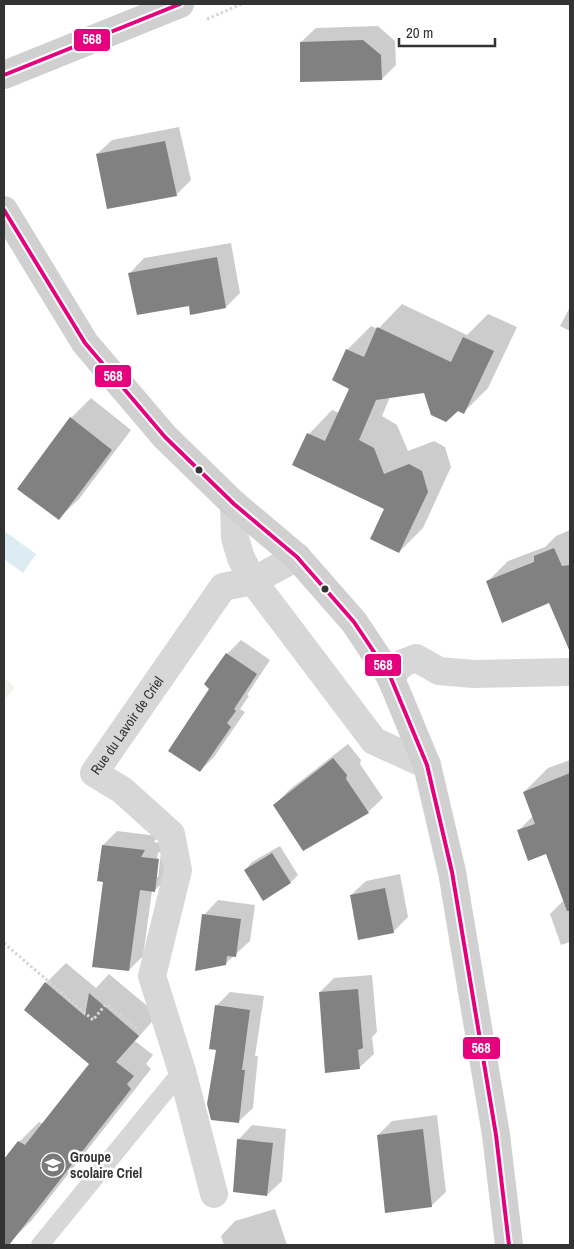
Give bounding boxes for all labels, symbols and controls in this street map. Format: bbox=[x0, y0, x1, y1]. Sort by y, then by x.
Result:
scale bar bbox=[399, 15, 495, 47]
text: 20 m bbox=[406, 22, 433, 43]
line badge: 568 bbox=[73, 28, 111, 52]
text: 568 bbox=[82, 30, 102, 48]
line badge: 568 bbox=[94, 364, 132, 388]
text: 568 bbox=[103, 367, 123, 385]
unlabelled marker bbox=[194, 465, 204, 475]
unlabelled marker bbox=[320, 584, 330, 594]
line badge: 568 bbox=[364, 653, 402, 677]
text: 568 bbox=[373, 656, 393, 674]
street label: Rue du Lavoir de Criel bbox=[87, 673, 167, 778]
line badge: 568 bbox=[462, 1036, 501, 1060]
text: 568 bbox=[471, 1039, 491, 1057]
place label: Groupe scolaire Criel bbox=[70, 1148, 142, 1182]
school or university icon: Groupe scolaire Criel bbox=[40, 1152, 66, 1178]

